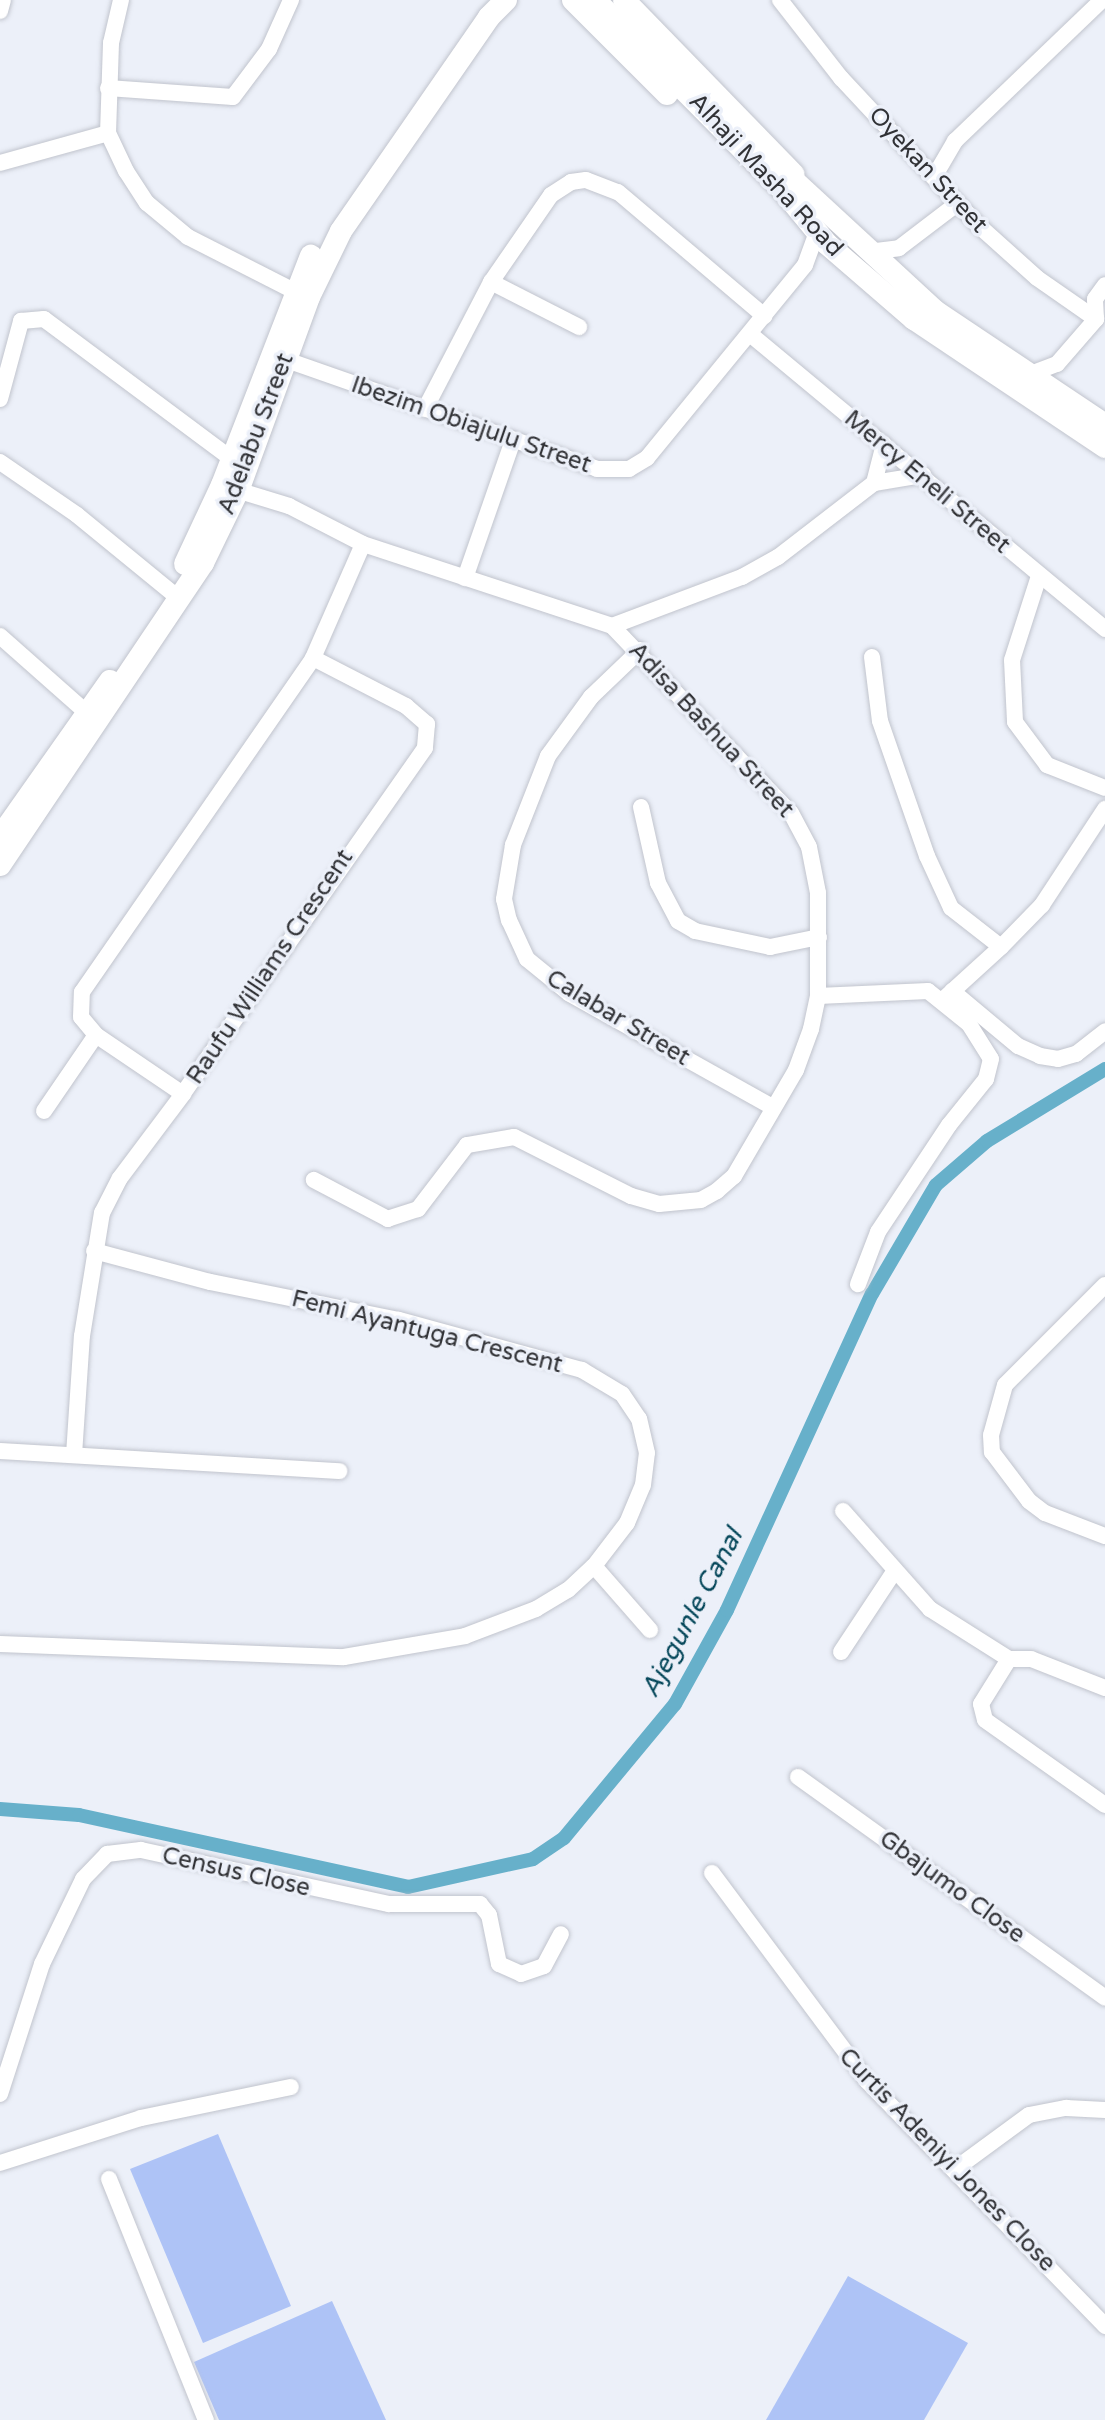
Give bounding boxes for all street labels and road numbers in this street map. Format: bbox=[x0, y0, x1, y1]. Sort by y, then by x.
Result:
street label: Alhaji Masha Road bbox=[683, 87, 849, 263]
street label: Oyekan Street bbox=[862, 101, 994, 239]
street label: Adelabu Street bbox=[212, 349, 300, 519]
street label: Ibezim Obiajulu Street bbox=[347, 370, 595, 480]
street label: Mercy Eneli Street bbox=[838, 404, 1016, 560]
street label: Adisa Bashua Street bbox=[622, 636, 800, 824]
street label: Raufu Williams Crescent bbox=[181, 844, 359, 1090]
street label: Calabar Street bbox=[541, 964, 695, 1072]
street label: Femi Ayantuga Crescent bbox=[289, 1284, 565, 1380]
street label: Gbajumo Close bbox=[874, 1825, 1030, 1949]
street label: Census Close bbox=[159, 1841, 313, 1903]
street label: Curtis Adeniyi Jones Close bbox=[833, 2042, 1061, 2278]

